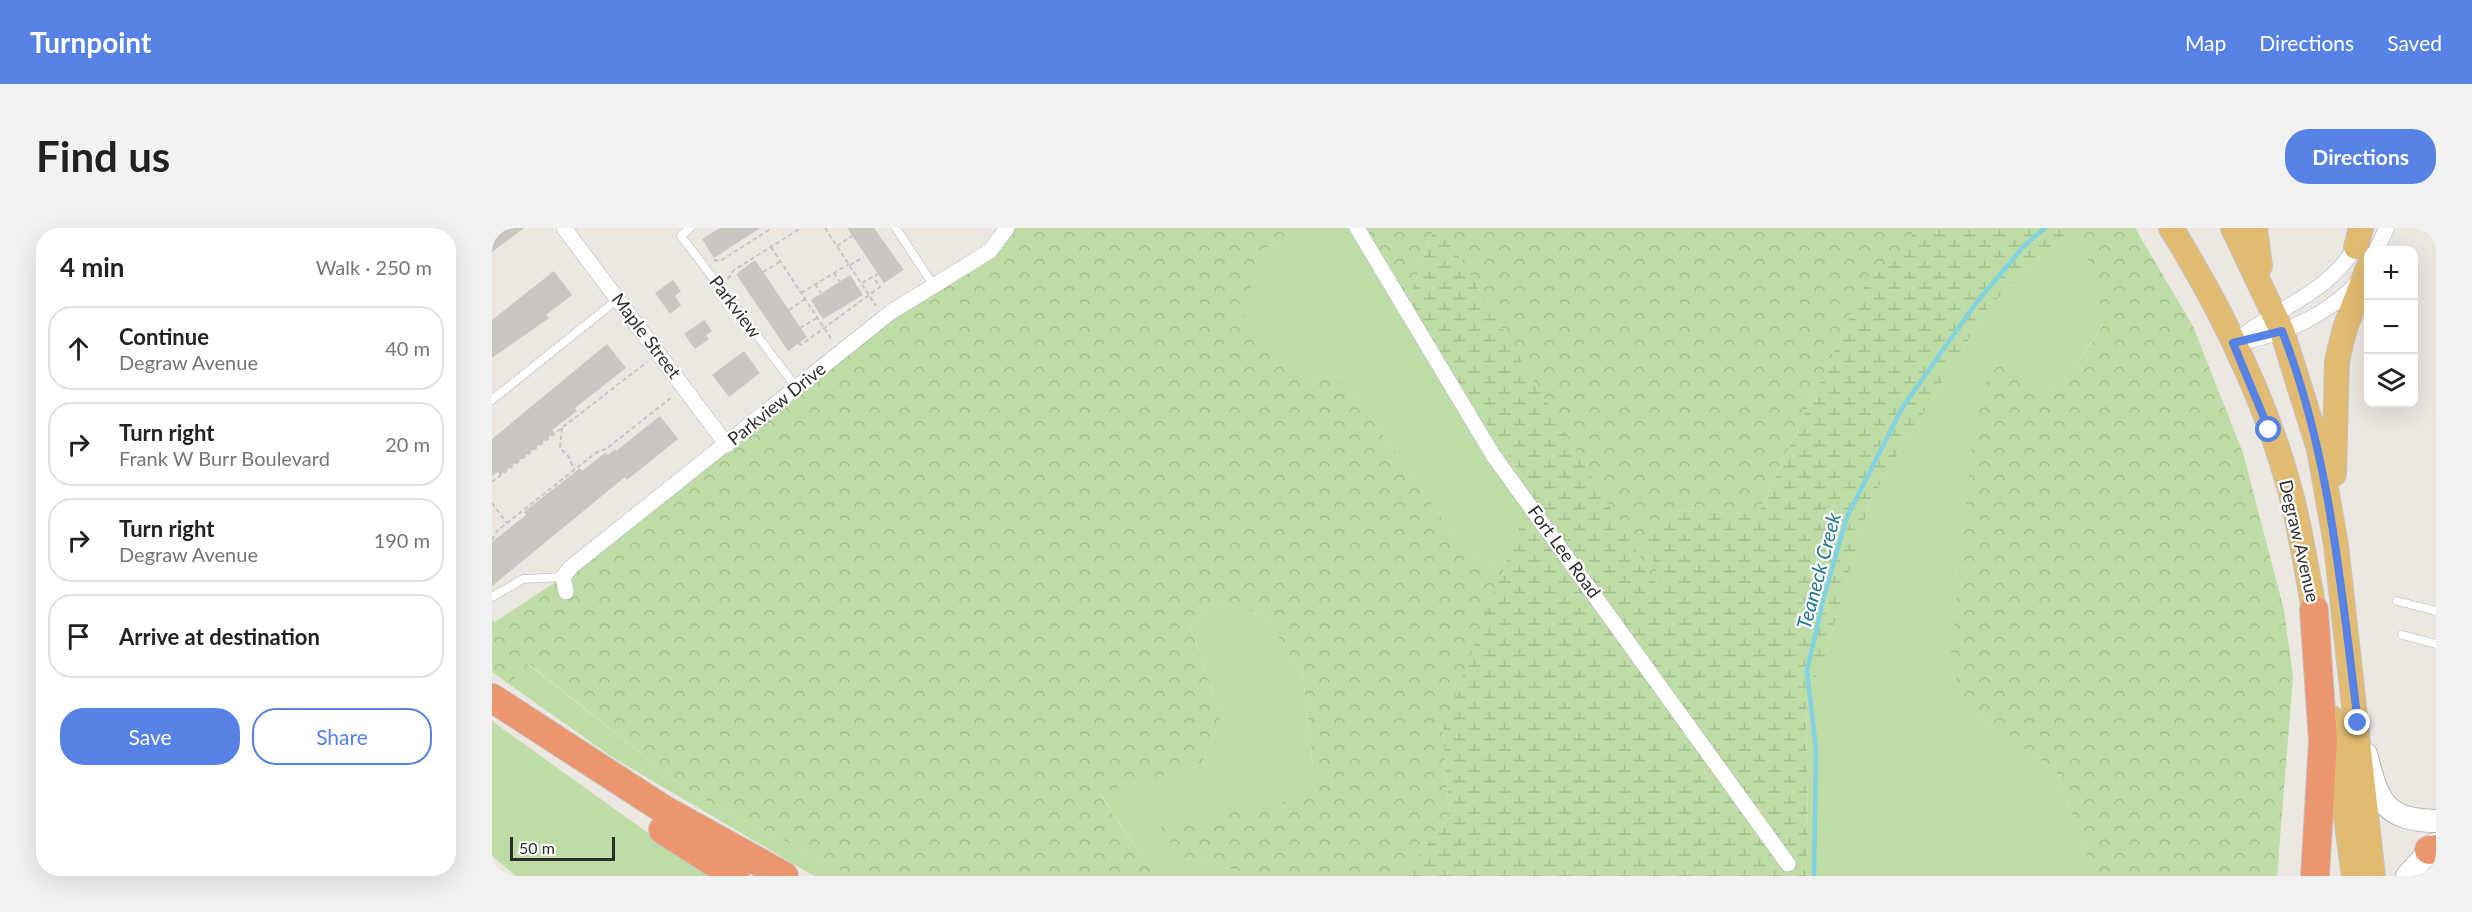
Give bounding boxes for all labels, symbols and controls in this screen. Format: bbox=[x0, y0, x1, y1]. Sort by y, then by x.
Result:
text: Turnpoint bbox=[30, 25, 151, 59]
text: Map bbox=[2185, 30, 2226, 55]
text: Directions bbox=[2259, 30, 2354, 55]
text: Saved bbox=[2387, 30, 2442, 55]
button: Directions bbox=[2285, 129, 2436, 184]
text: Find us bbox=[36, 131, 170, 181]
map controls bbox=[2364, 246, 2418, 408]
button: + bbox=[2364, 246, 2418, 300]
text: 4 min bbox=[60, 251, 124, 283]
text: Walk · 250 m bbox=[316, 255, 432, 279]
street label: Parkview bbox=[705, 271, 766, 342]
street label: Maple Street bbox=[608, 288, 686, 383]
button: − bbox=[2364, 300, 2418, 354]
text: Continue bbox=[119, 323, 209, 350]
icon: ahead bbox=[62, 332, 95, 365]
text: 40 m bbox=[385, 336, 430, 360]
text: Degraw Avenue bbox=[119, 350, 258, 374]
button: layers bbox=[2364, 354, 2418, 408]
street label: Parkview Drive bbox=[723, 357, 830, 449]
route start bbox=[2255, 416, 2281, 442]
text: Turn right bbox=[119, 419, 214, 446]
icon: right bbox=[62, 428, 95, 461]
text: 20 m bbox=[385, 432, 430, 456]
text: Frank W Burr Boulevard bbox=[119, 446, 330, 470]
street label: Degraw Avenue bbox=[2275, 477, 2325, 604]
street label: Fort Lee Road bbox=[1524, 501, 1606, 602]
water label: Teaneck Creek bbox=[1791, 509, 1845, 631]
text: Turn right bbox=[119, 515, 214, 542]
icon: right bbox=[62, 524, 95, 557]
text: 190 m bbox=[374, 528, 430, 552]
text: Degraw Avenue bbox=[119, 542, 258, 566]
icon: arrive bbox=[62, 620, 95, 653]
text: Arrive at destination bbox=[119, 623, 320, 650]
button: Save bbox=[60, 708, 240, 765]
button: Share bbox=[252, 708, 432, 765]
route end bbox=[2344, 709, 2370, 735]
scale bar bbox=[510, 834, 615, 862]
text: 50 m bbox=[519, 838, 555, 857]

